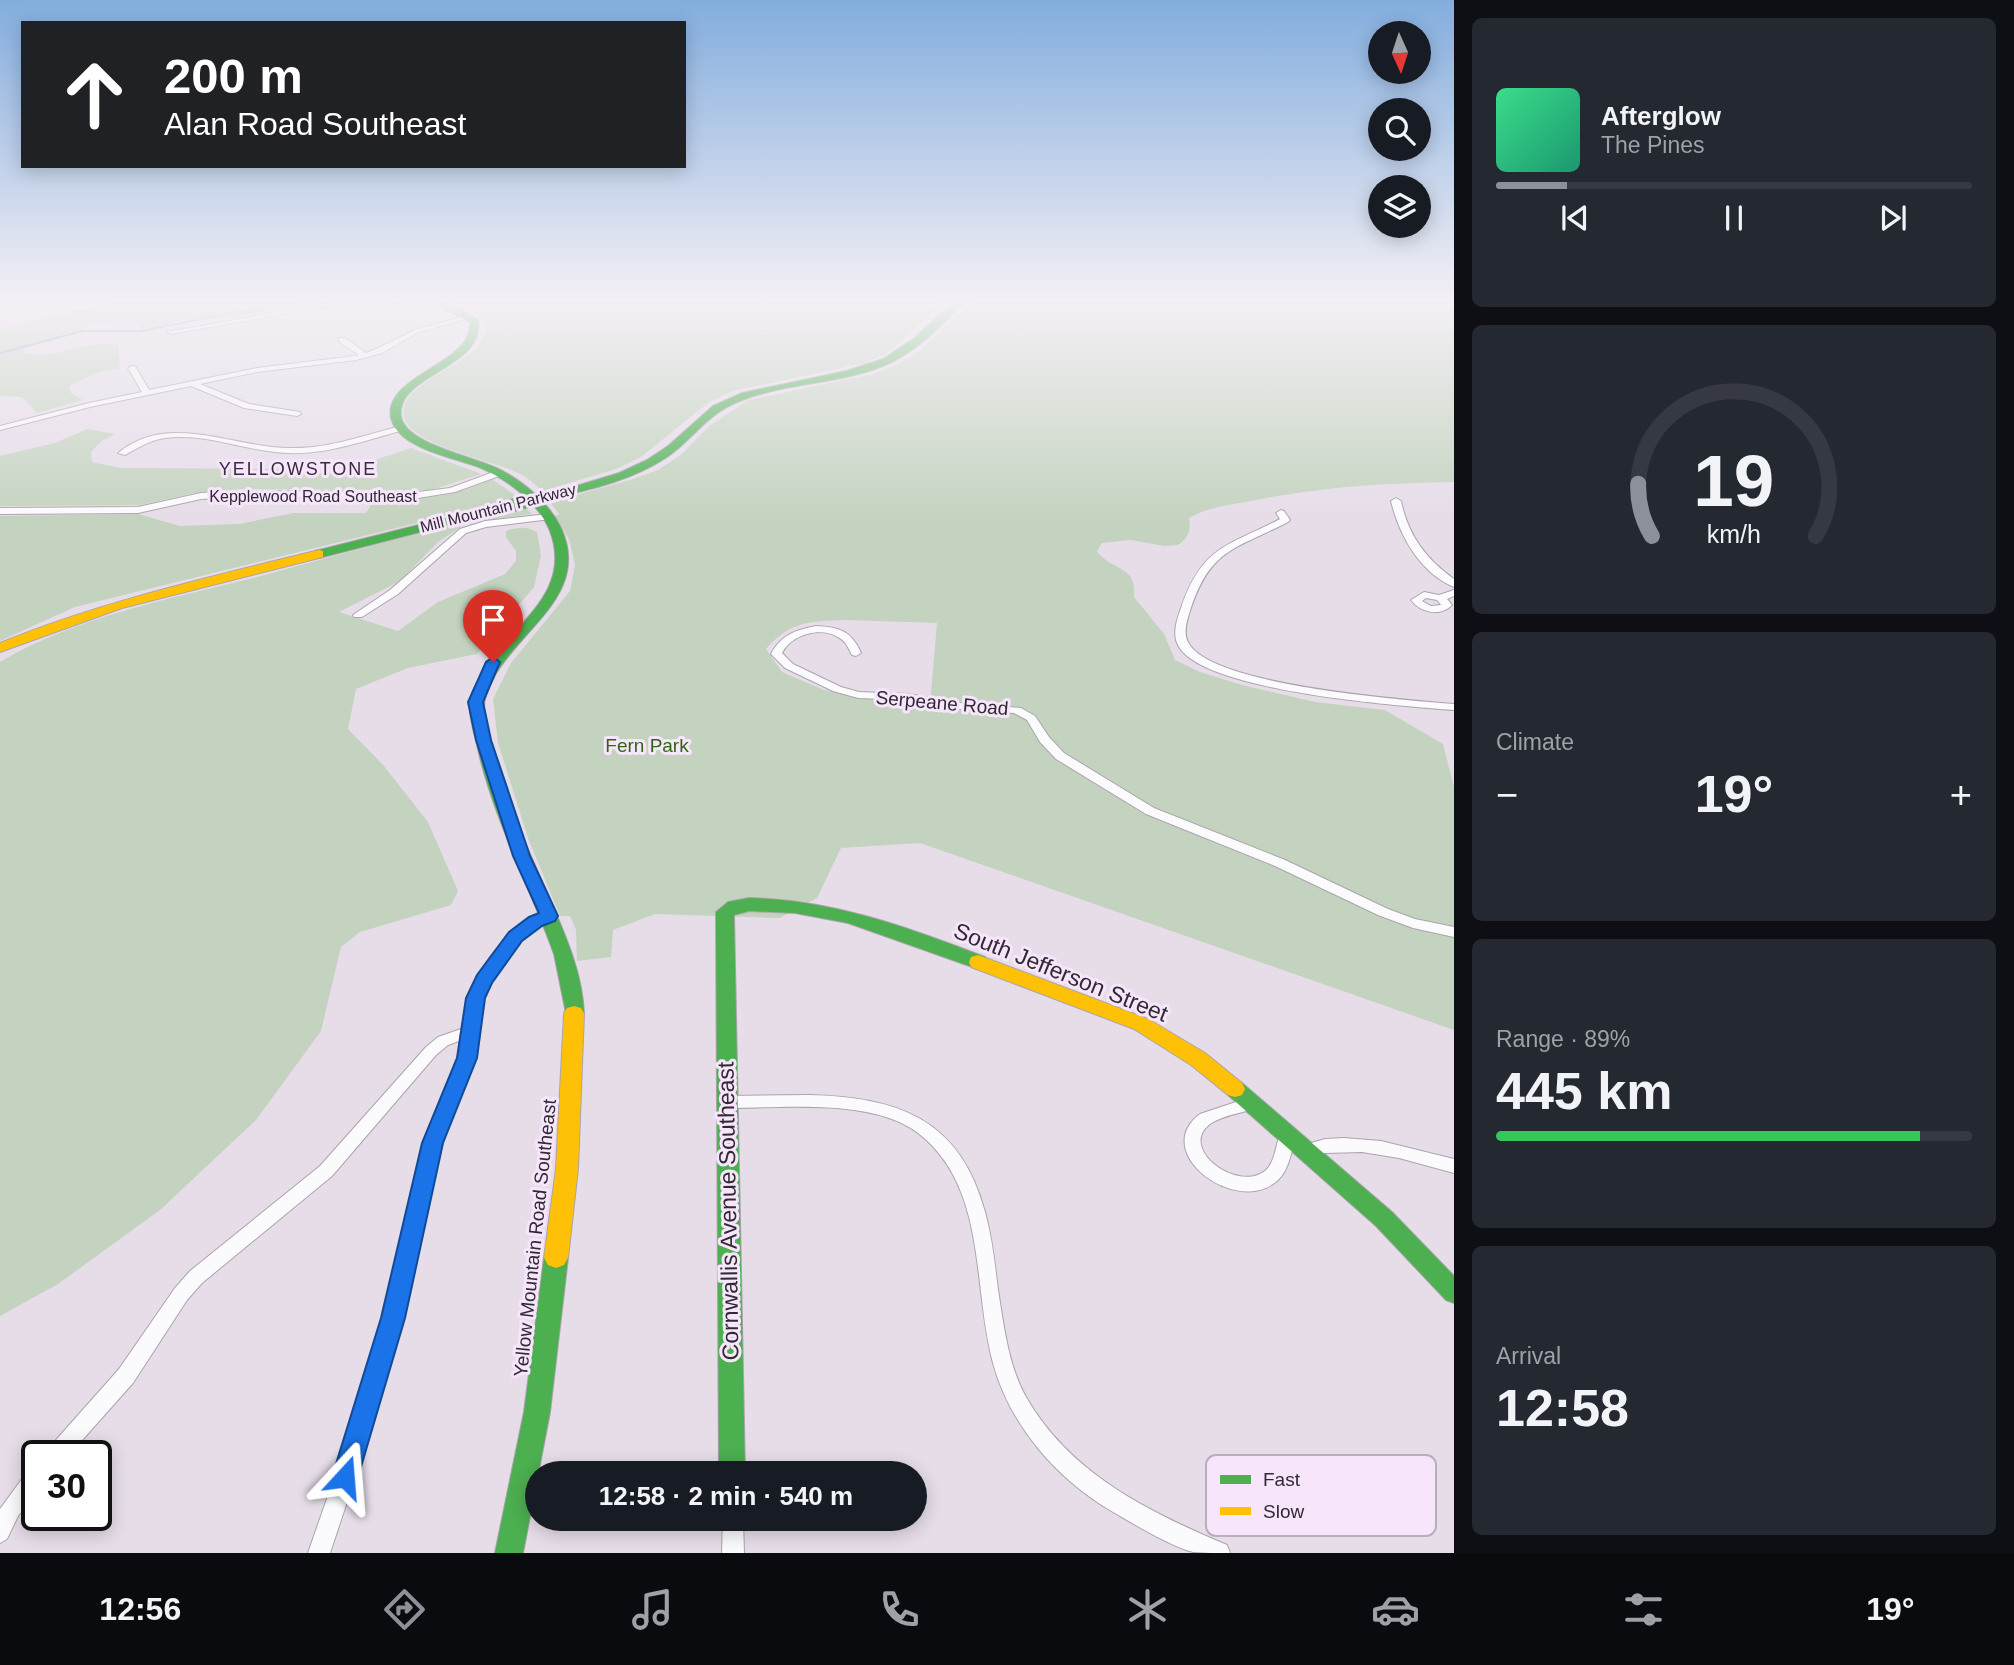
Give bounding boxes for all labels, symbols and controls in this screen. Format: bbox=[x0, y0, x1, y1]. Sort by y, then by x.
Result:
north arrow bbox=[1368, 21, 1432, 84]
map controls bbox=[1368, 21, 1431, 238]
icon: ahead bbox=[49, 49, 140, 140]
text: 200 m bbox=[164, 49, 303, 103]
button: search bbox=[1368, 98, 1431, 161]
text: Afterglow bbox=[1601, 101, 1721, 131]
text: Alan Road Southeast bbox=[164, 106, 466, 142]
text: The Pines bbox=[1601, 132, 1705, 158]
button: layers bbox=[1368, 175, 1431, 238]
icon: previous bbox=[1556, 199, 1594, 237]
icon: pause bbox=[1715, 199, 1753, 237]
icon: next bbox=[1874, 199, 1912, 237]
text: 19 bbox=[1694, 440, 1774, 521]
district label: YELLOWSTONE bbox=[219, 459, 377, 479]
street label: Mill Mountain Parkway bbox=[418, 480, 578, 536]
street label: Kepplewood Road Southeast bbox=[209, 488, 417, 505]
text: km/h bbox=[1707, 519, 1761, 547]
pin bbox=[463, 590, 523, 662]
icon: arrive bbox=[474, 601, 512, 639]
street label: Serpeane Road bbox=[875, 687, 1009, 719]
text: Climate bbox=[1496, 729, 1574, 755]
park label: Fern Park bbox=[605, 735, 689, 756]
text: 19° bbox=[1695, 765, 1773, 823]
text: − bbox=[1496, 774, 1518, 816]
text: + bbox=[1950, 774, 1972, 816]
street label: South Jefferson Street bbox=[950, 917, 1172, 1027]
text: Range · 89% bbox=[1496, 1026, 1630, 1052]
street label: Cornwallis Avenue Southeast bbox=[712, 1061, 744, 1361]
text: 445 km bbox=[1496, 1062, 1672, 1120]
street label: Yellow Mountain Road Southeast bbox=[510, 1097, 560, 1378]
text: Arrival bbox=[1496, 1343, 1561, 1369]
text: 12:58 bbox=[1496, 1379, 1629, 1437]
speed limit sign: 30 bbox=[21, 1440, 112, 1531]
position arrow bbox=[308, 1440, 382, 1514]
legend bbox=[1206, 1455, 1436, 1536]
text: Fast bbox=[1263, 1469, 1301, 1490]
text: 12:58 · 2 min · 540 m bbox=[599, 1481, 853, 1511]
text: Slow bbox=[1263, 1501, 1304, 1522]
icon: directions bbox=[380, 1585, 429, 1634]
icon: music bbox=[628, 1585, 677, 1634]
icon: phone bbox=[875, 1585, 924, 1634]
icon: climate bbox=[1123, 1585, 1172, 1634]
icon: car bbox=[1371, 1585, 1420, 1634]
icon: filters bbox=[1619, 1585, 1668, 1634]
text: 12:56 bbox=[99, 1591, 181, 1627]
text: 19° bbox=[1866, 1591, 1915, 1627]

